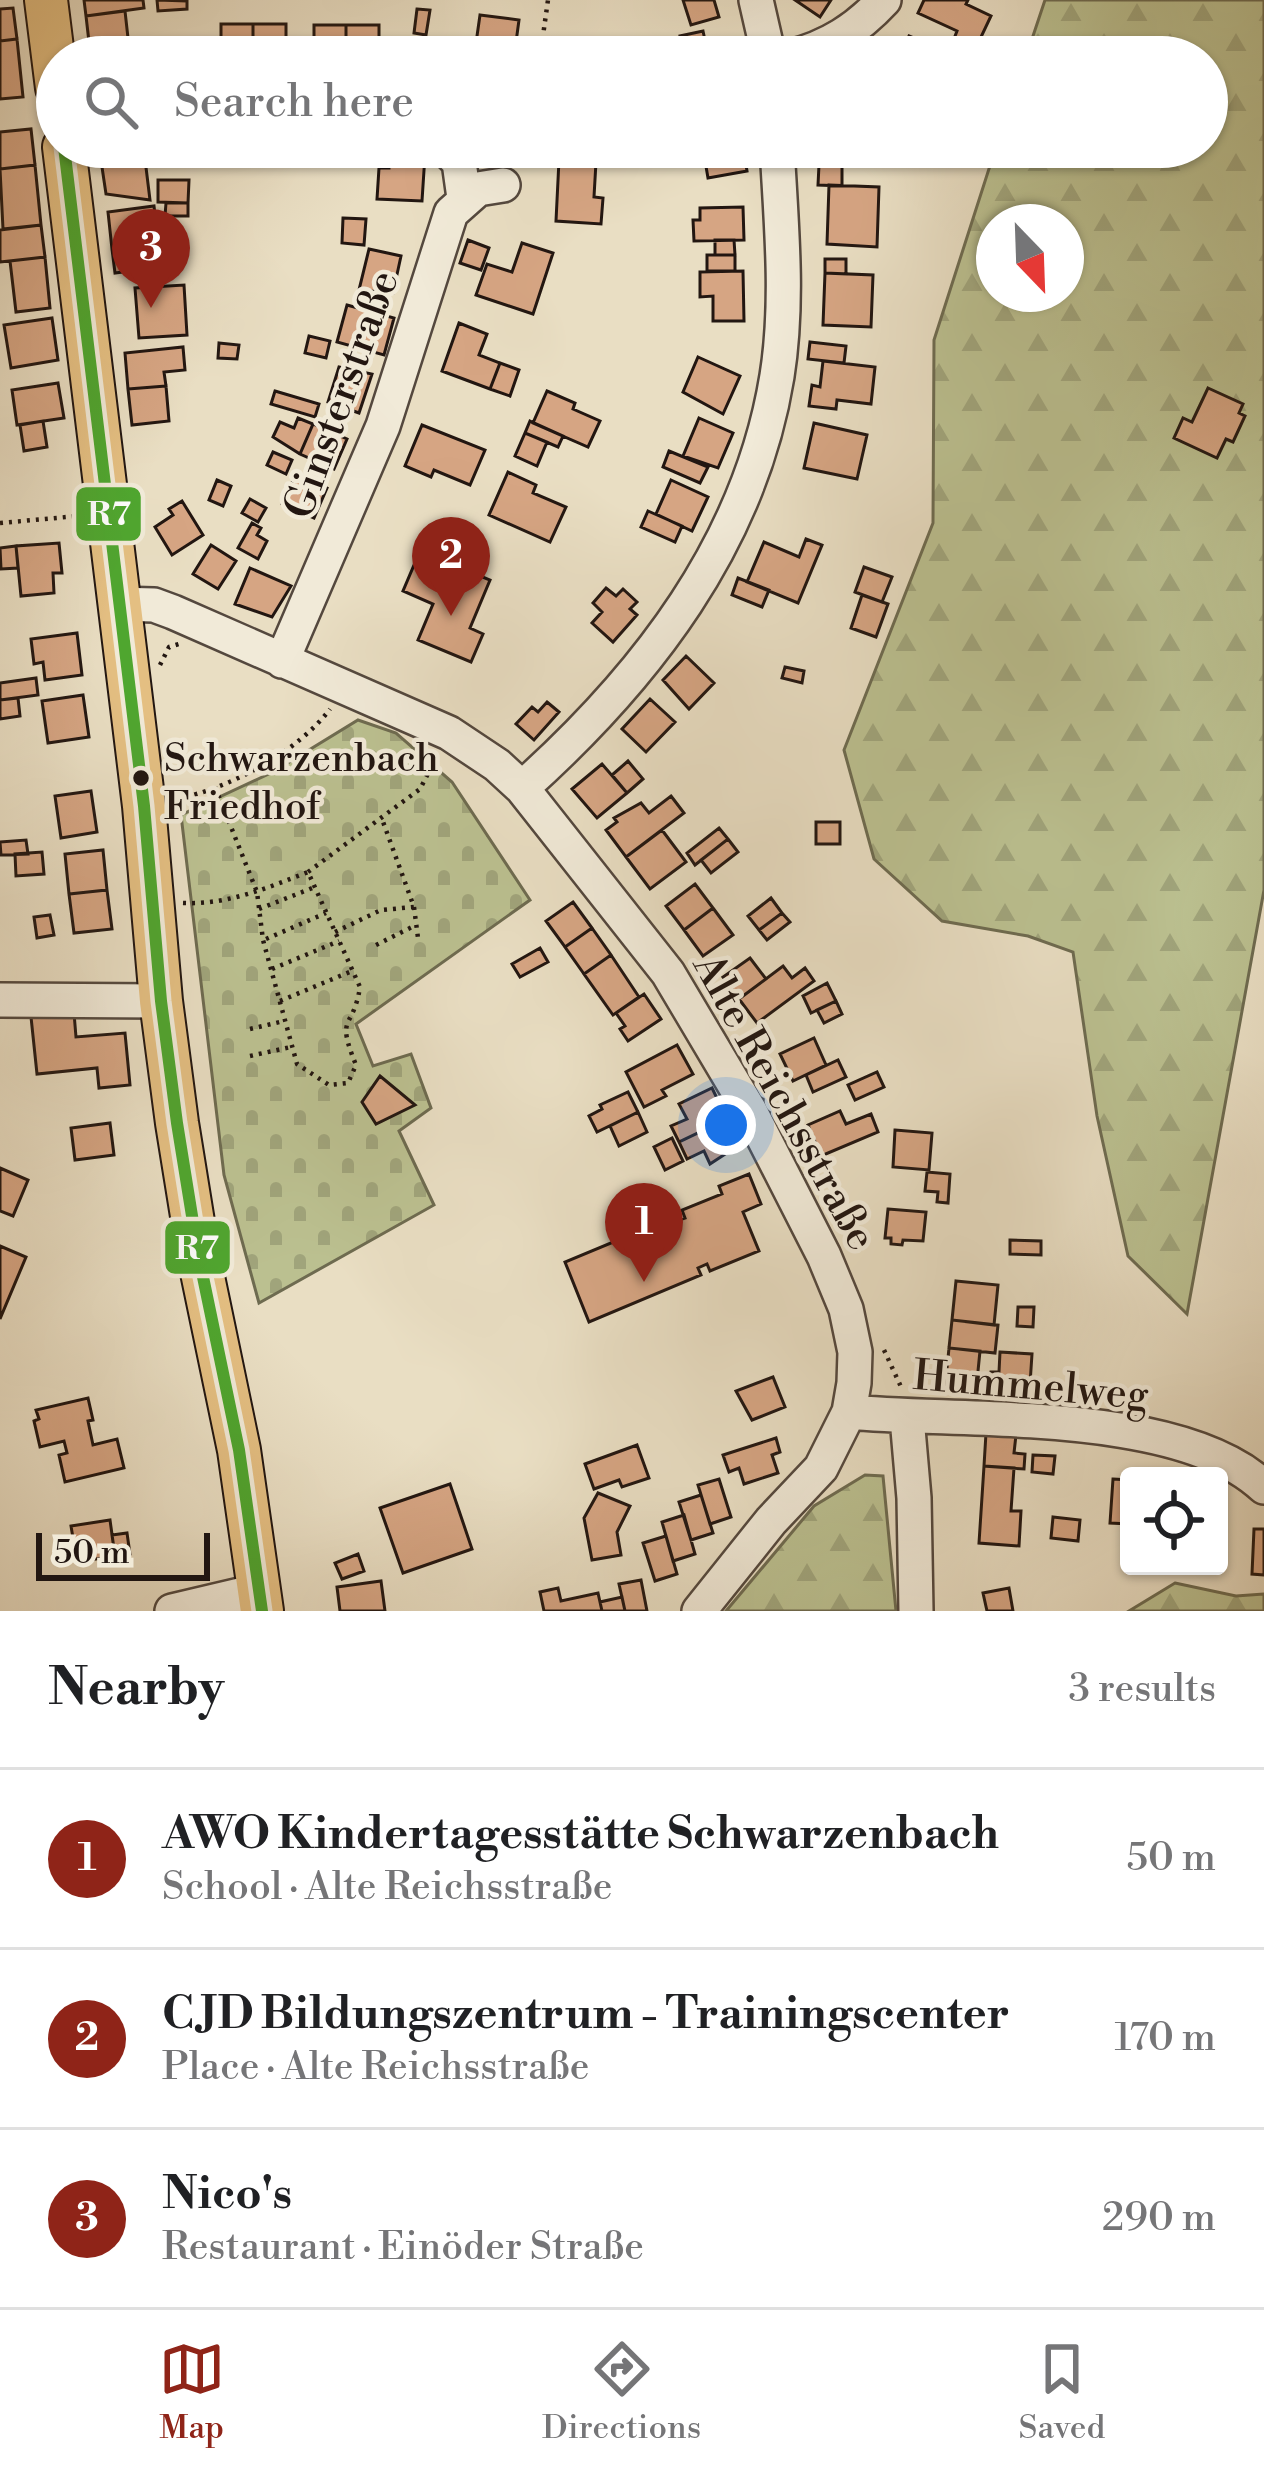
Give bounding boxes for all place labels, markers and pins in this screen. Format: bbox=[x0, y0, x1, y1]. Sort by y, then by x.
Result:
pin: 3 bbox=[112, 209, 190, 308]
pin: 2 bbox=[412, 517, 490, 616]
place label: Schwarzenbach Friedhof bbox=[164, 735, 439, 832]
marker: Schwarzenbach Friedhof bbox=[130, 767, 152, 789]
pin: 1 bbox=[605, 1183, 683, 1282]

